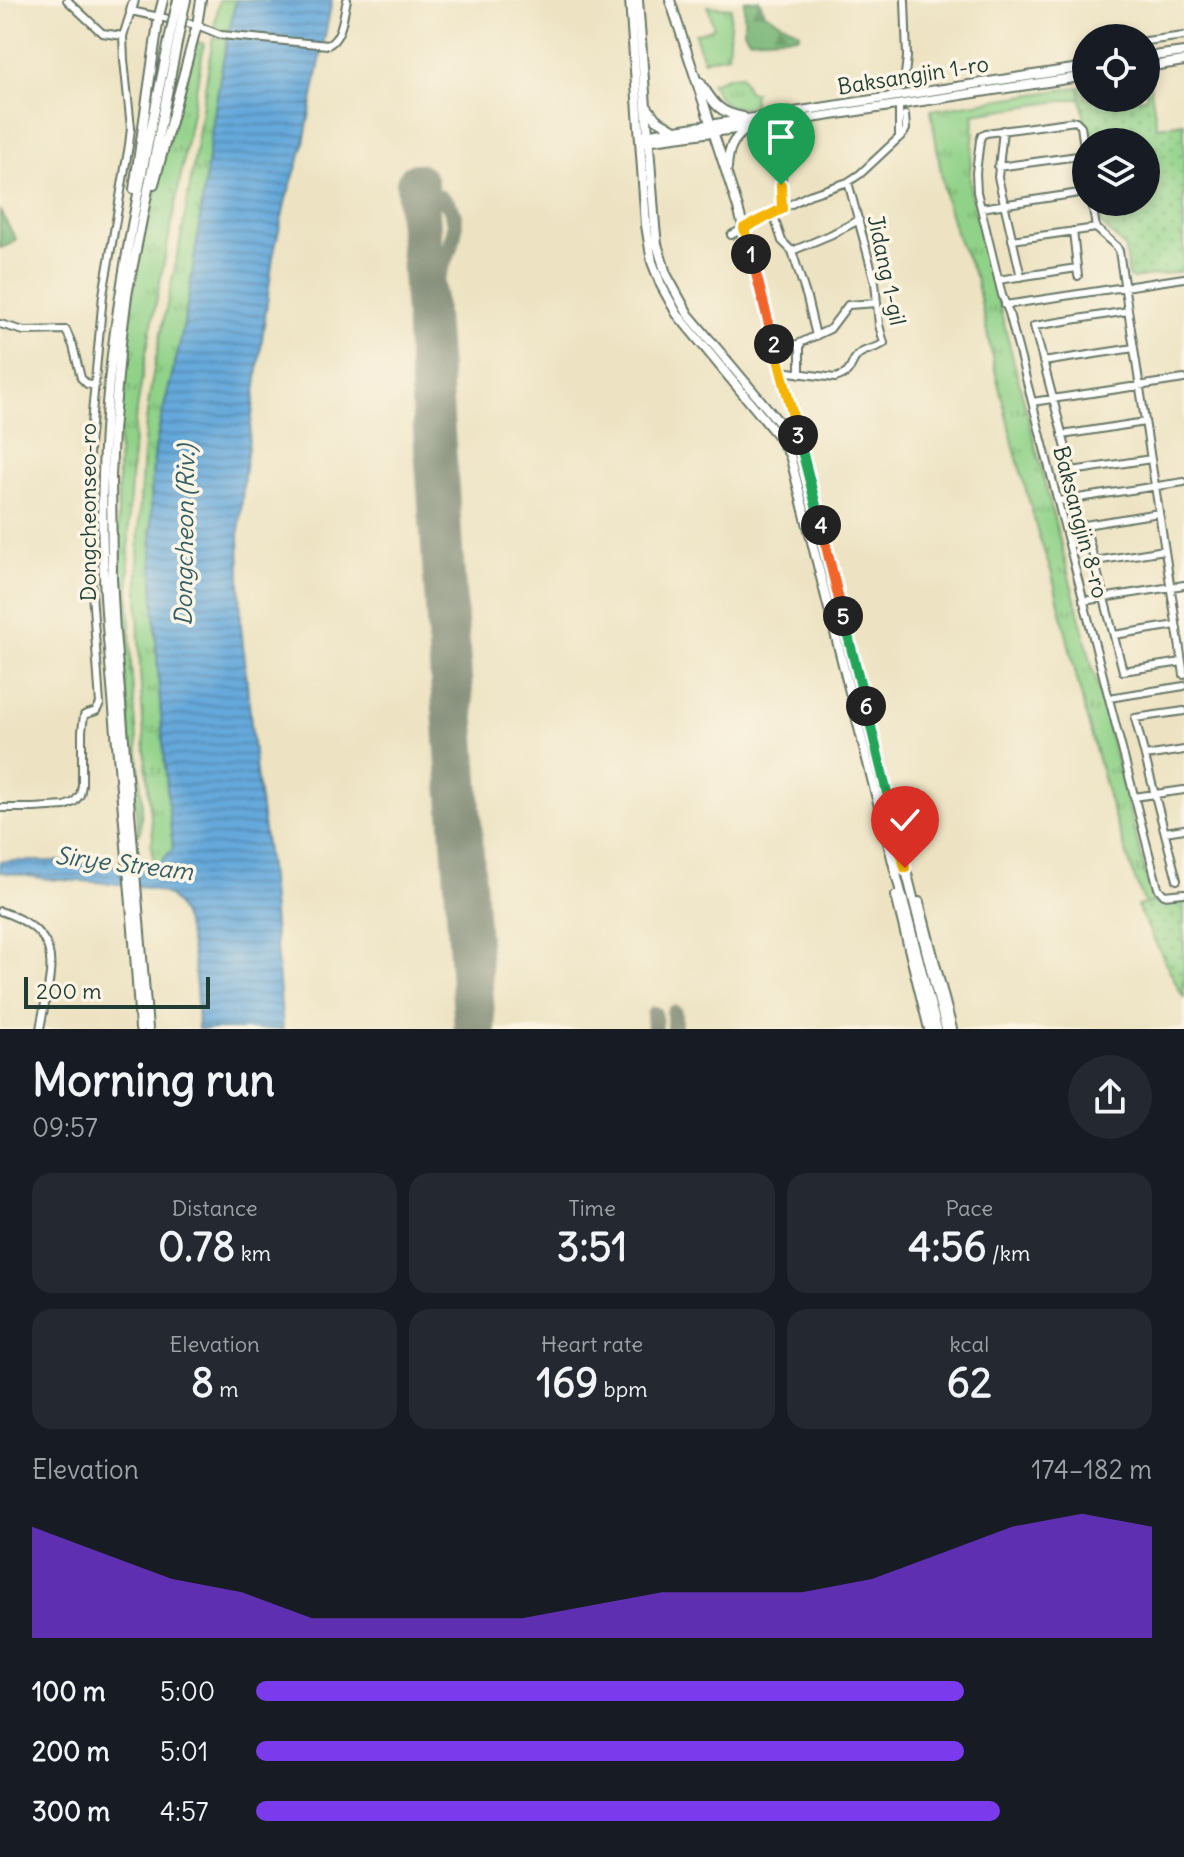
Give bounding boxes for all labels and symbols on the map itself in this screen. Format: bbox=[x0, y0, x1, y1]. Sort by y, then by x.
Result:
street label: Baksangjin 1-ro bbox=[835, 49, 991, 101]
pin bbox=[747, 103, 815, 185]
street label: Jidang 1-gil bbox=[862, 212, 912, 328]
pin: 1 bbox=[731, 234, 771, 274]
pin: 2 bbox=[754, 324, 794, 364]
pin: 3 bbox=[778, 415, 818, 455]
street label: Dongcheonseo-ro bbox=[74, 423, 102, 601]
water label: Dongcheon (Riv.) bbox=[167, 442, 201, 626]
street label: Baksangjin 8-ro bbox=[1047, 443, 1115, 601]
pin: 4 bbox=[801, 505, 841, 545]
pin: 5 bbox=[823, 596, 863, 636]
pin: 6 bbox=[846, 686, 886, 726]
pin bbox=[871, 786, 939, 868]
water label: Sirye Stream bbox=[54, 840, 196, 886]
scale bar bbox=[24, 973, 210, 1009]

